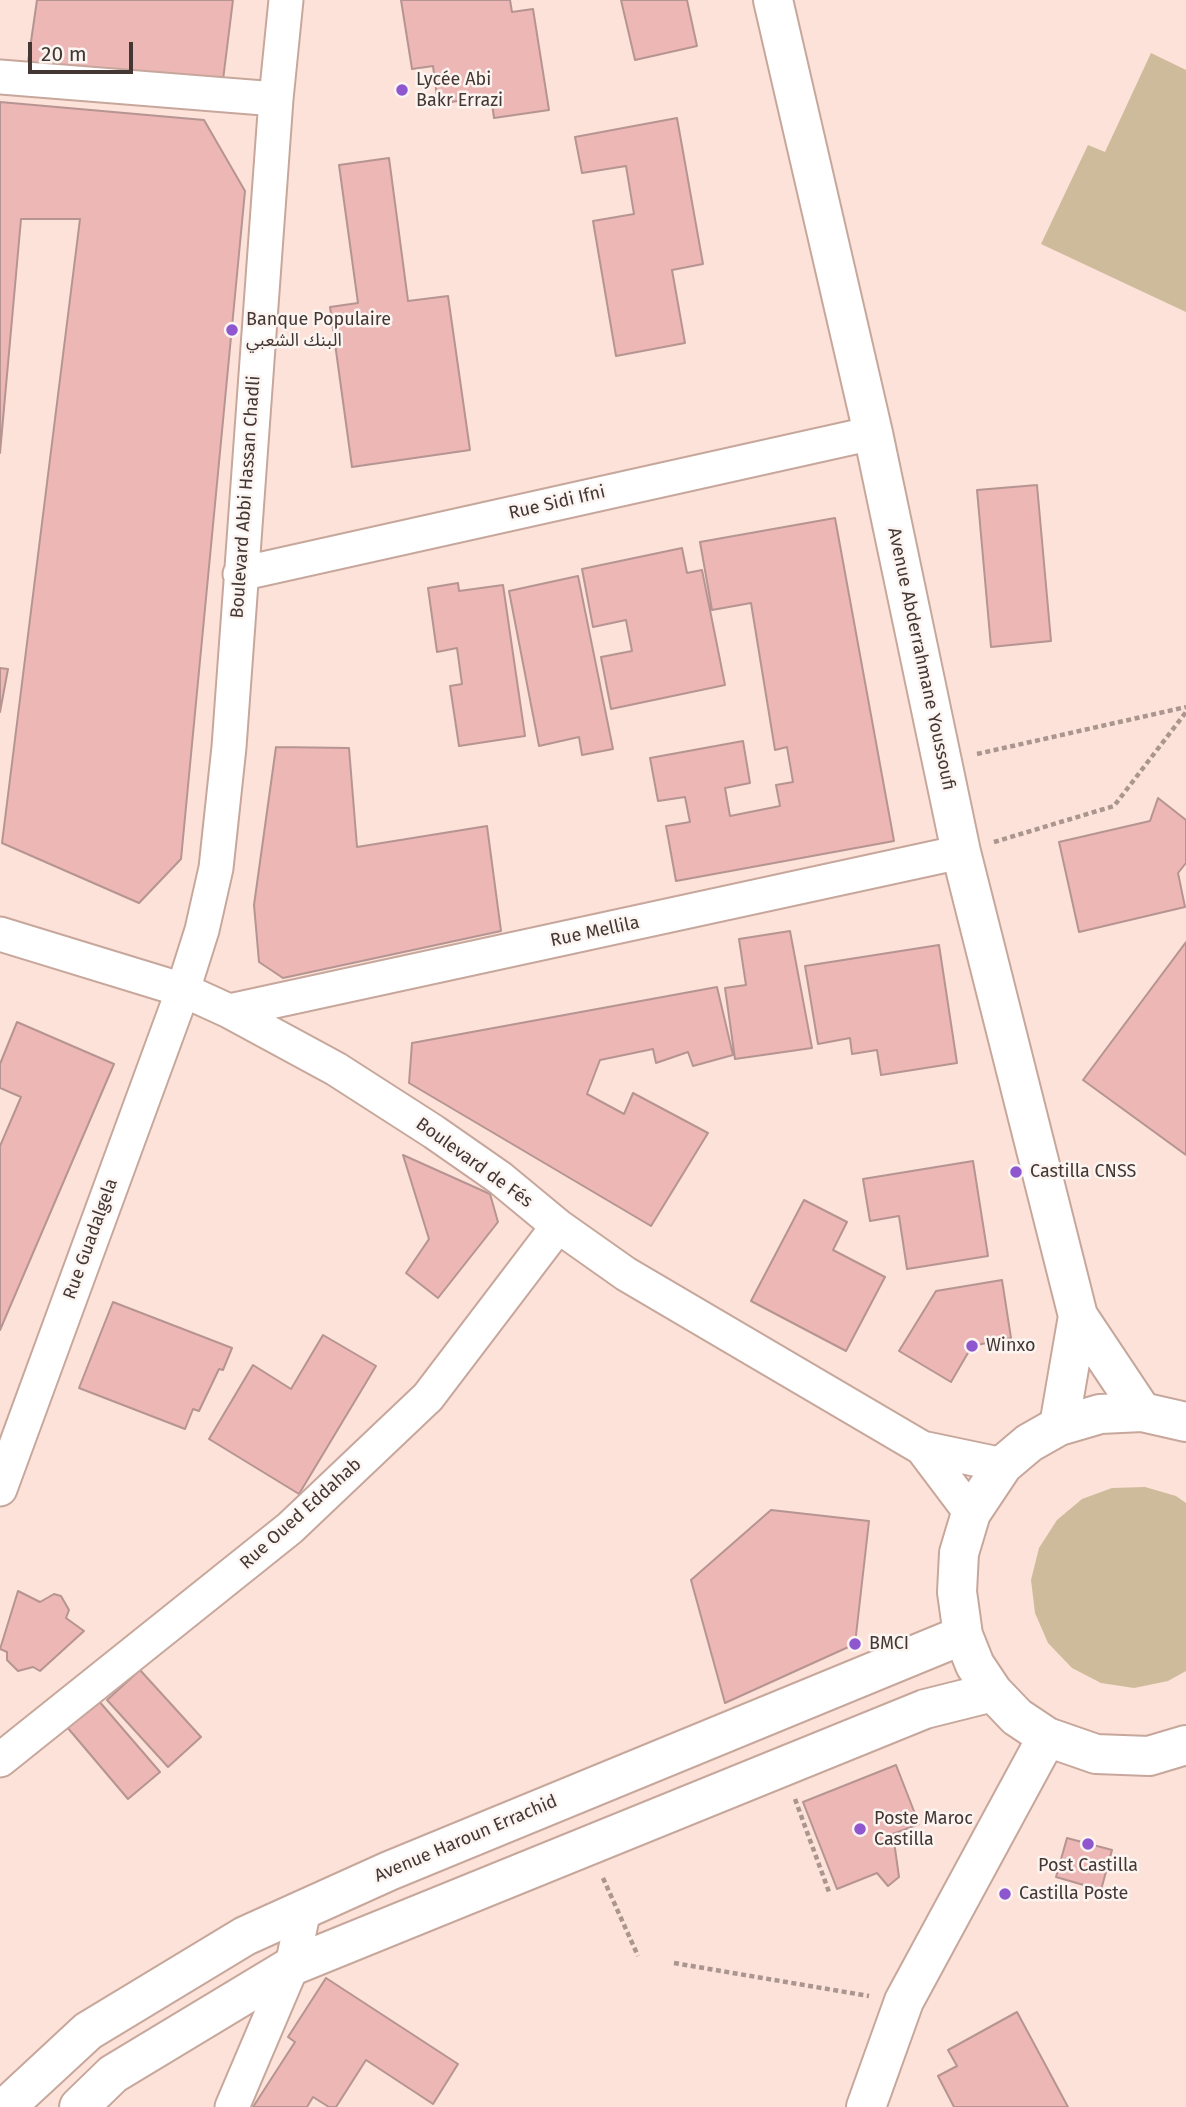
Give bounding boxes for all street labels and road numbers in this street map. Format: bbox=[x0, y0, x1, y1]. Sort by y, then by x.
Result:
street label: Boulevard Abbi Hassan Chadli bbox=[227, 375, 265, 619]
street label: Rue Sidi Ifni bbox=[507, 481, 607, 525]
street label: Avenue Abderrahmane Youssoufi bbox=[883, 526, 959, 792]
street label: Rue Mellila bbox=[549, 912, 641, 952]
street label: Boulevard de Fés bbox=[411, 1113, 537, 1213]
street label: Rue Guadalgela bbox=[59, 1176, 123, 1302]
street label: Rue Oued Eddahab bbox=[236, 1454, 366, 1574]
street label: Avenue Haroun Errachid bbox=[371, 1791, 561, 1887]

